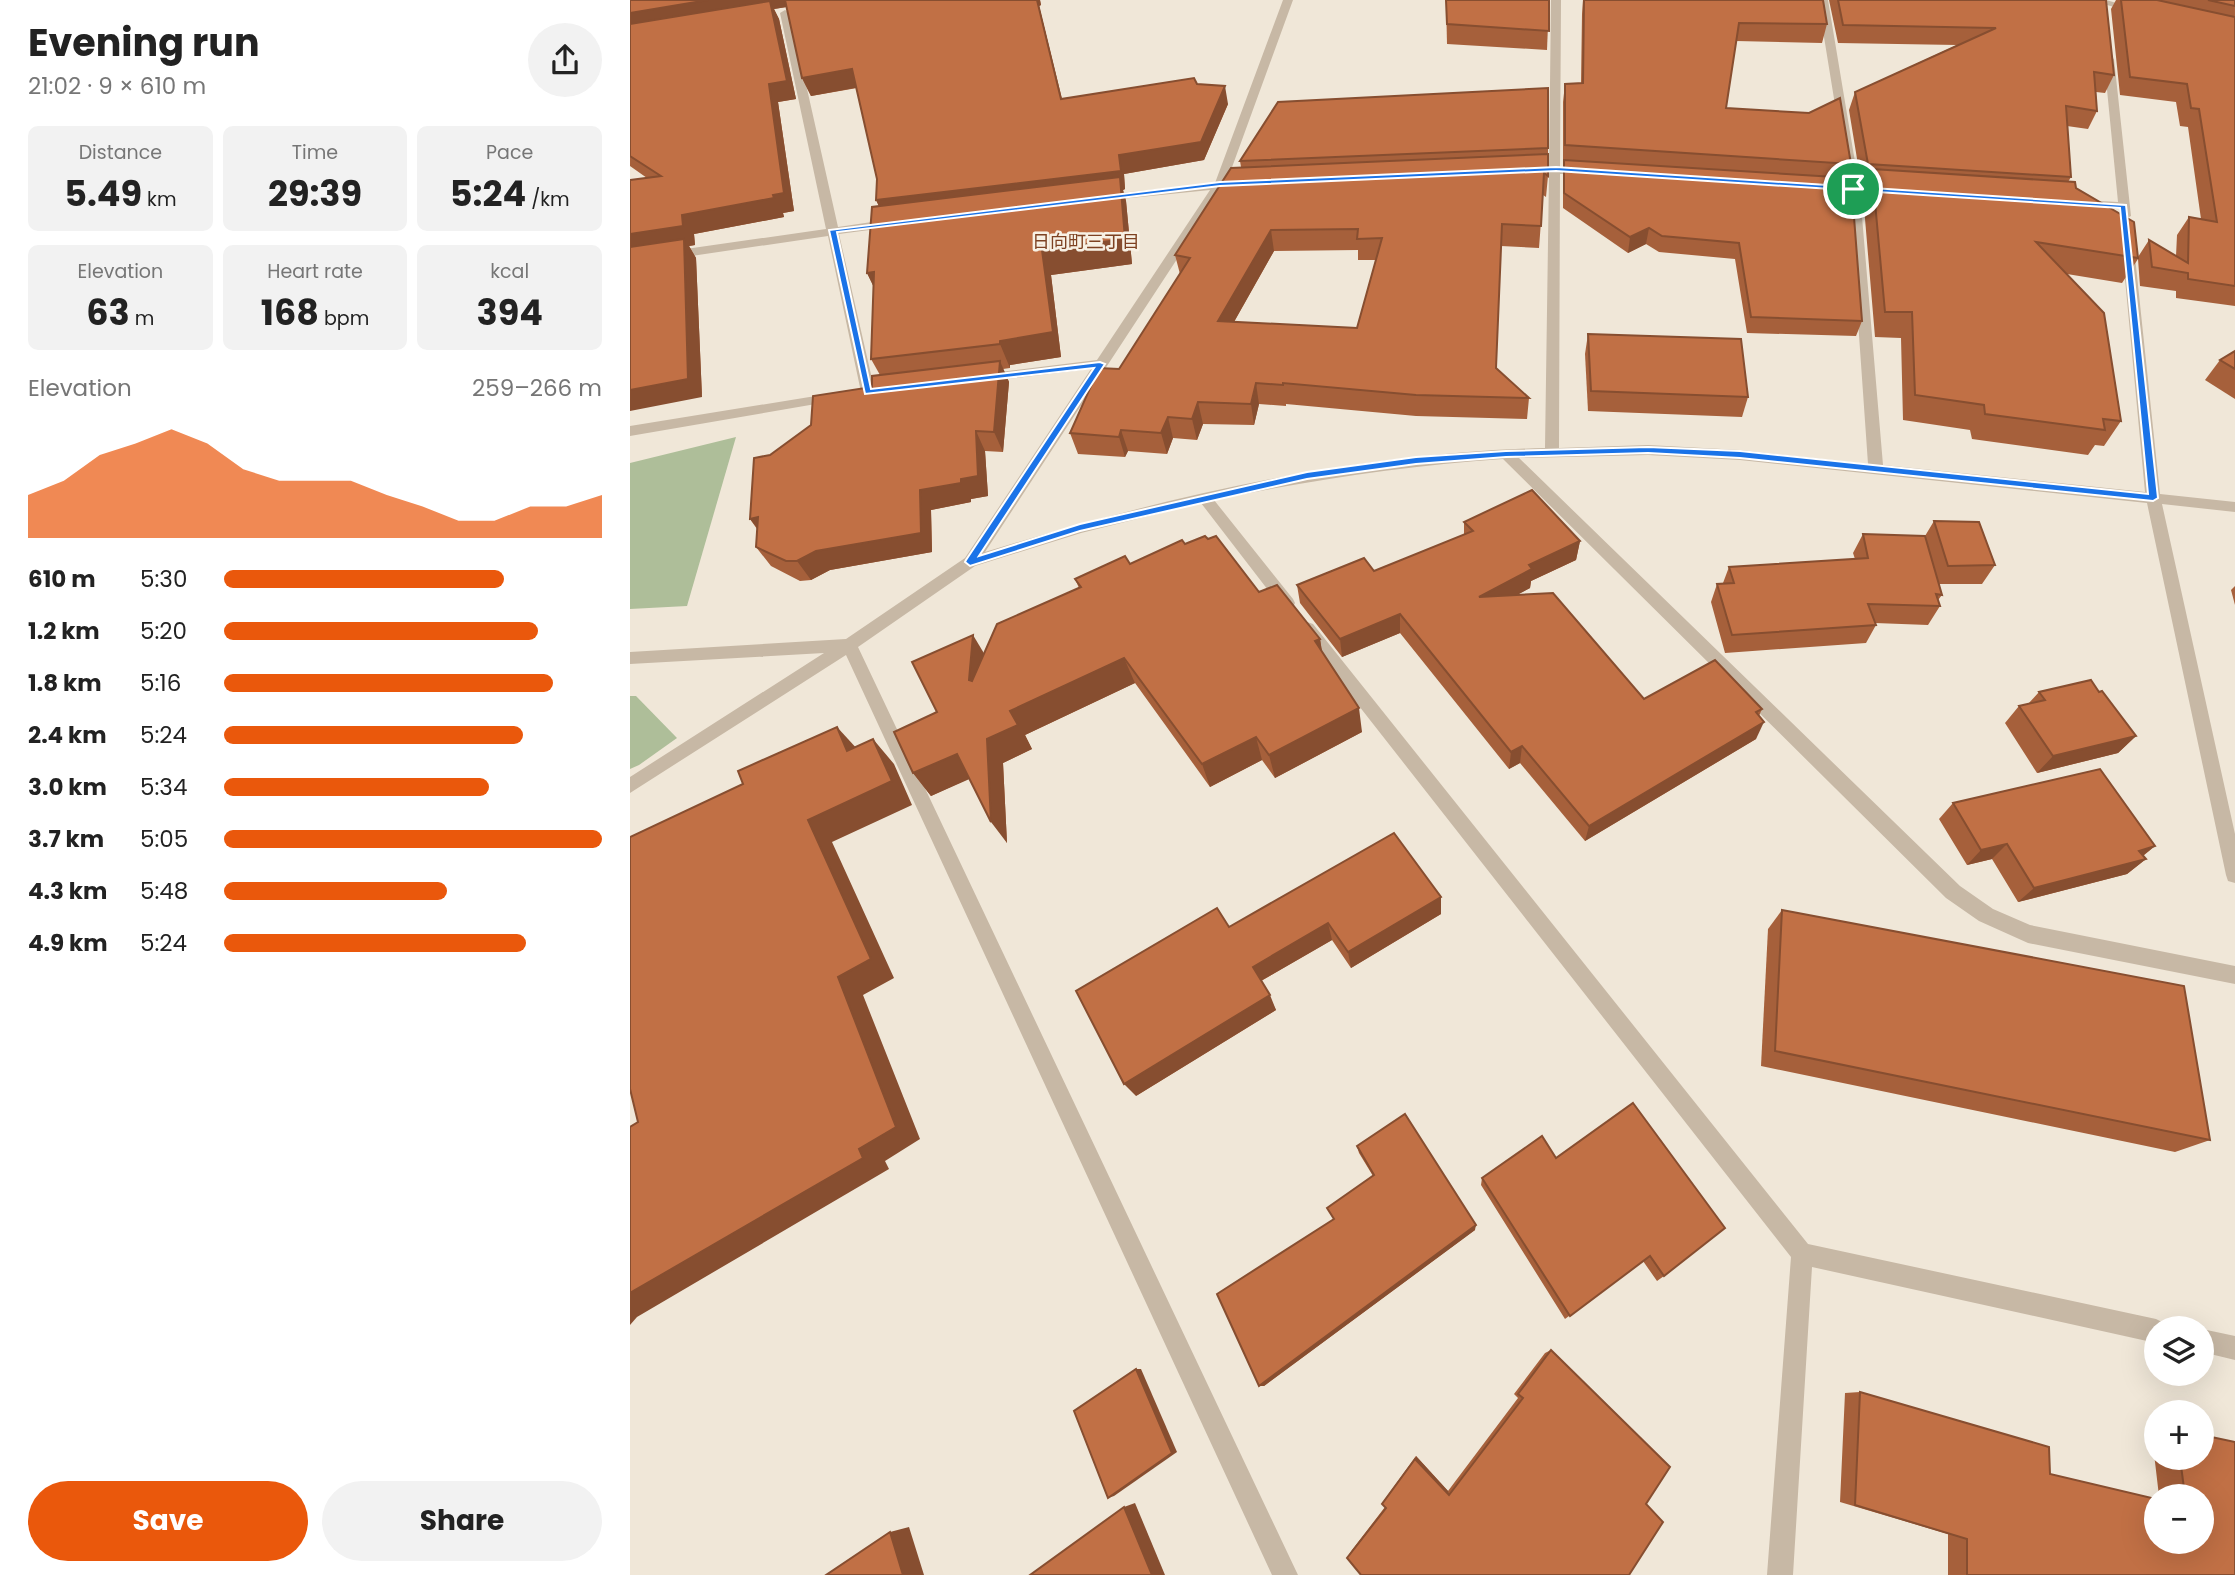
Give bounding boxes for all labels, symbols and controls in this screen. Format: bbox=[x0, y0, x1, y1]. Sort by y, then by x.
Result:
text: Evening run bbox=[28, 16, 260, 69]
button: share bbox=[528, 23, 602, 97]
text: 21:02 · 9 × 610 m bbox=[28, 70, 206, 102]
text: Distance bbox=[79, 139, 162, 166]
text: Time bbox=[292, 139, 338, 166]
text: Pace bbox=[486, 139, 533, 166]
pin bbox=[1823, 159, 1883, 219]
text: 5.49 bbox=[64, 169, 142, 218]
text: 29:39 bbox=[268, 169, 362, 218]
text: 5:24 bbox=[450, 169, 526, 218]
icon: arrive bbox=[1834, 170, 1872, 208]
text: km bbox=[142, 186, 176, 213]
text: /km bbox=[526, 186, 570, 213]
district label: 日向町三丁目 bbox=[1032, 229, 1140, 254]
text: Elevation bbox=[78, 258, 163, 285]
text: Heart rate bbox=[267, 258, 363, 285]
text: kcal bbox=[490, 258, 529, 285]
text: 63 bbox=[86, 288, 130, 337]
text: 168 bbox=[261, 288, 319, 337]
text: 394 bbox=[476, 288, 543, 337]
text: m bbox=[130, 305, 154, 332]
text: bpm bbox=[319, 305, 369, 332]
text: Elevation bbox=[28, 372, 132, 404]
text: 259–266 m bbox=[472, 372, 602, 404]
text: 610 m bbox=[28, 563, 96, 595]
text: 5:30 bbox=[140, 563, 187, 595]
text: 1.2 km bbox=[28, 615, 100, 647]
text: 5:20 bbox=[140, 615, 187, 647]
text: 1.8 km bbox=[28, 667, 102, 699]
text: 5:16 bbox=[140, 667, 181, 699]
text: 2.4 km bbox=[28, 719, 107, 751]
text: 5:24 bbox=[140, 719, 187, 751]
text: 3.0 km bbox=[28, 771, 107, 803]
text: 5:34 bbox=[140, 771, 187, 803]
text: 3.7 km bbox=[28, 823, 104, 855]
text: 5:05 bbox=[140, 823, 188, 855]
text: 4.3 km bbox=[28, 875, 107, 907]
text: 5:48 bbox=[140, 875, 188, 907]
text: 4.9 km bbox=[28, 927, 108, 959]
text: 5:24 bbox=[140, 927, 187, 959]
map controls bbox=[2144, 1316, 2214, 1554]
button: layers bbox=[2144, 1316, 2214, 1386]
button: + bbox=[2144, 1400, 2214, 1470]
button: Save bbox=[28, 1481, 308, 1561]
button: Share bbox=[322, 1481, 602, 1561]
button: − bbox=[2144, 1484, 2214, 1554]

